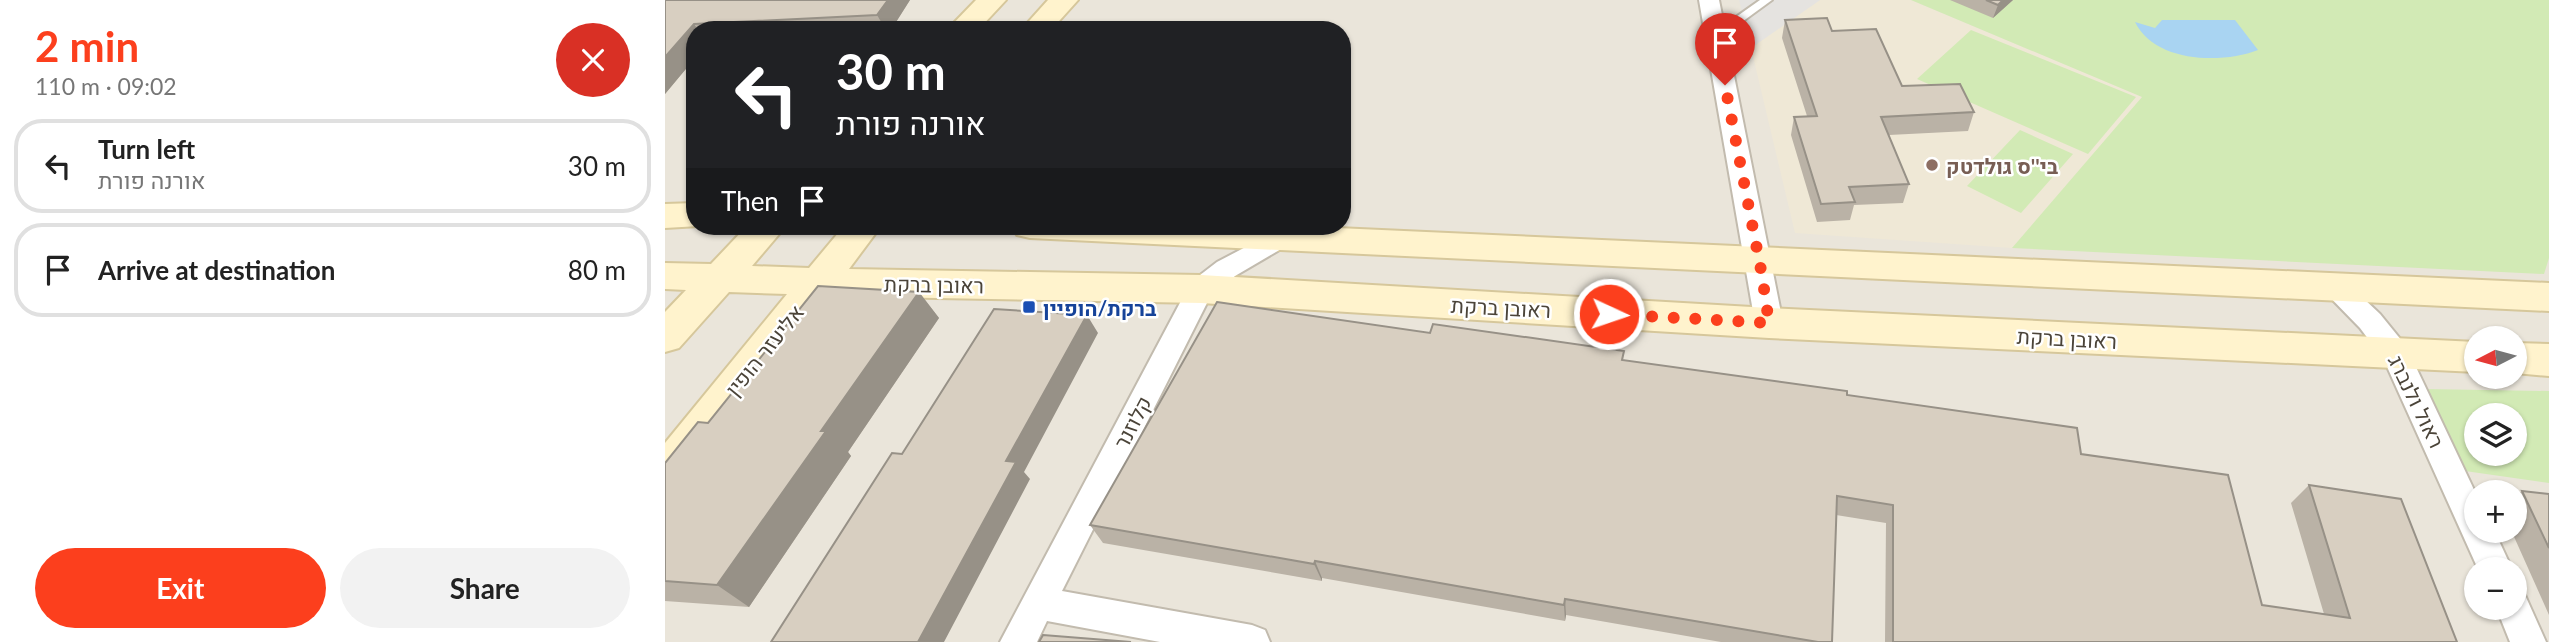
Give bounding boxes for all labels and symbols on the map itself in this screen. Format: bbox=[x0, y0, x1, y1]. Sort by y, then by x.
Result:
pin bbox=[1695, 13, 1755, 85]
place label: בי''ס גולדטק bbox=[1946, 153, 2059, 178]
marker: בי''ס גולדטק bbox=[1924, 157, 1940, 173]
street label: ראובן ברקת bbox=[884, 271, 984, 297]
position arrow bbox=[1572, 277, 1646, 351]
street label: ראובן ברקת bbox=[1450, 292, 1552, 322]
place label: ברקת/הופיין bbox=[1043, 295, 1157, 320]
street label: אליעזר הופין bbox=[720, 299, 808, 401]
marker: ברקת/הופיין bbox=[1021, 299, 1037, 315]
street label: ראובן ברקת bbox=[2016, 323, 2118, 353]
north arrow bbox=[2464, 326, 2527, 388]
street label: ראול ולנברג bbox=[2384, 350, 2450, 452]
street label: קלוזנר bbox=[1108, 392, 1156, 452]

